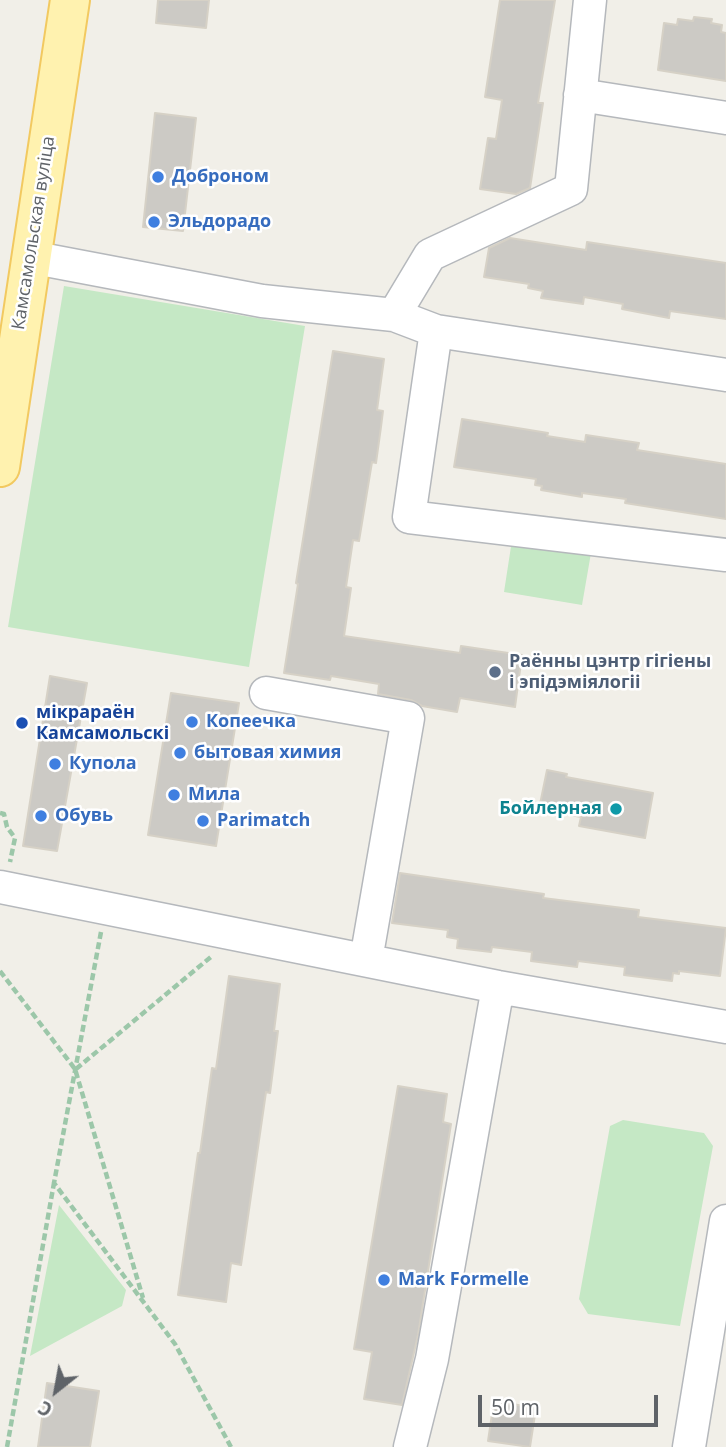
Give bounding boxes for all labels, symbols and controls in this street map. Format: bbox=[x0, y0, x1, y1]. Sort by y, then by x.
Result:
street label: Камсамольская вуліца bbox=[8, 135, 60, 331]
place label: Доброном bbox=[172, 166, 269, 188]
marker: Доброном bbox=[150, 169, 166, 185]
place label: Эльдорадо bbox=[168, 211, 271, 233]
marker: Эльдорадо bbox=[146, 214, 162, 230]
place label: Раённы цэнтр гігіены і эпідэміялогіі bbox=[509, 651, 711, 694]
marker: Раённы цэнтр гігіены і эпідэміялогіі bbox=[487, 664, 503, 680]
place label: мікрараён Камсамольскі bbox=[36, 702, 169, 744]
place label: Копеечка bbox=[206, 711, 296, 733]
marker: Копеечка bbox=[184, 714, 200, 730]
marker: мікрараён Камсамольскі bbox=[14, 715, 30, 731]
place label: бытовая химия bbox=[194, 742, 341, 764]
marker: бытовая химия bbox=[172, 745, 188, 761]
place label: Купола bbox=[69, 753, 137, 775]
marker: Купола bbox=[47, 756, 63, 772]
place label: Мила bbox=[188, 784, 240, 806]
marker: Мила bbox=[166, 787, 182, 803]
place label: Бойлерная bbox=[499, 798, 602, 820]
marker: Бойлерная bbox=[608, 801, 624, 817]
place label: Обувь bbox=[55, 805, 113, 827]
marker: Обувь bbox=[33, 808, 49, 824]
place label: Parimatch bbox=[217, 810, 310, 832]
marker: Parimatch bbox=[195, 813, 211, 829]
place label: Mark Formelle bbox=[398, 1269, 529, 1291]
marker: Mark Formelle bbox=[376, 1272, 392, 1288]
north arrow bbox=[21, 1356, 91, 1426]
scale bar bbox=[481, 1380, 661, 1424]
text: 50 m bbox=[491, 1393, 540, 1421]
text: С bbox=[33, 1395, 57, 1423]

